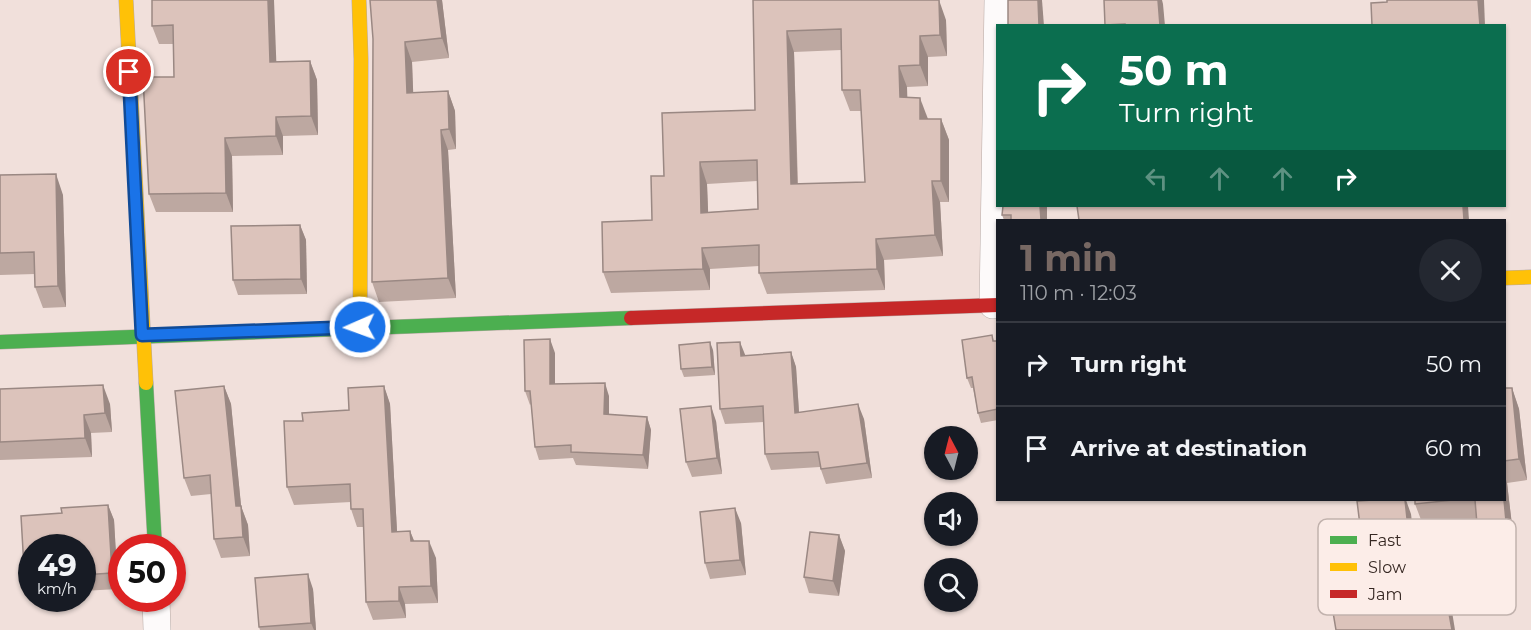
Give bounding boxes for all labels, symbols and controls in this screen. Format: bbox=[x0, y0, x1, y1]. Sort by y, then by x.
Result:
text: 50 m bbox=[1119, 44, 1228, 96]
pin bbox=[103, 46, 154, 97]
icon: right bbox=[1020, 48, 1098, 126]
icon: arrive bbox=[112, 55, 145, 88]
text: Turn right bbox=[1119, 96, 1254, 129]
icon: left bbox=[1140, 162, 1173, 195]
icon: ahead bbox=[1203, 162, 1236, 195]
icon: ahead bbox=[1266, 162, 1299, 195]
icon: right bbox=[1329, 162, 1362, 195]
text: 1 min bbox=[1020, 236, 1118, 280]
button: close bbox=[1419, 239, 1482, 302]
text: 110 m · 12:03 bbox=[1020, 281, 1137, 305]
position arrow bbox=[328, 295, 392, 359]
icon: right bbox=[1020, 348, 1053, 381]
text: Turn right bbox=[1071, 351, 1186, 378]
text: 50 m bbox=[1426, 351, 1482, 378]
north arrow bbox=[924, 426, 978, 480]
map controls bbox=[924, 426, 978, 612]
icon: arrive bbox=[1020, 432, 1053, 465]
text: Arrive at destination bbox=[1071, 435, 1307, 462]
text: 60 m bbox=[1425, 435, 1482, 462]
button: sound bbox=[924, 492, 978, 546]
legend bbox=[1318, 519, 1516, 615]
text: Fast bbox=[1368, 531, 1402, 550]
speed limit sign: 50 bbox=[108, 534, 186, 612]
text: 49 bbox=[37, 547, 77, 584]
button: search bbox=[924, 558, 978, 612]
text: Slow bbox=[1368, 558, 1406, 577]
text: km/h bbox=[37, 579, 77, 598]
text: Jam bbox=[1367, 585, 1402, 604]

